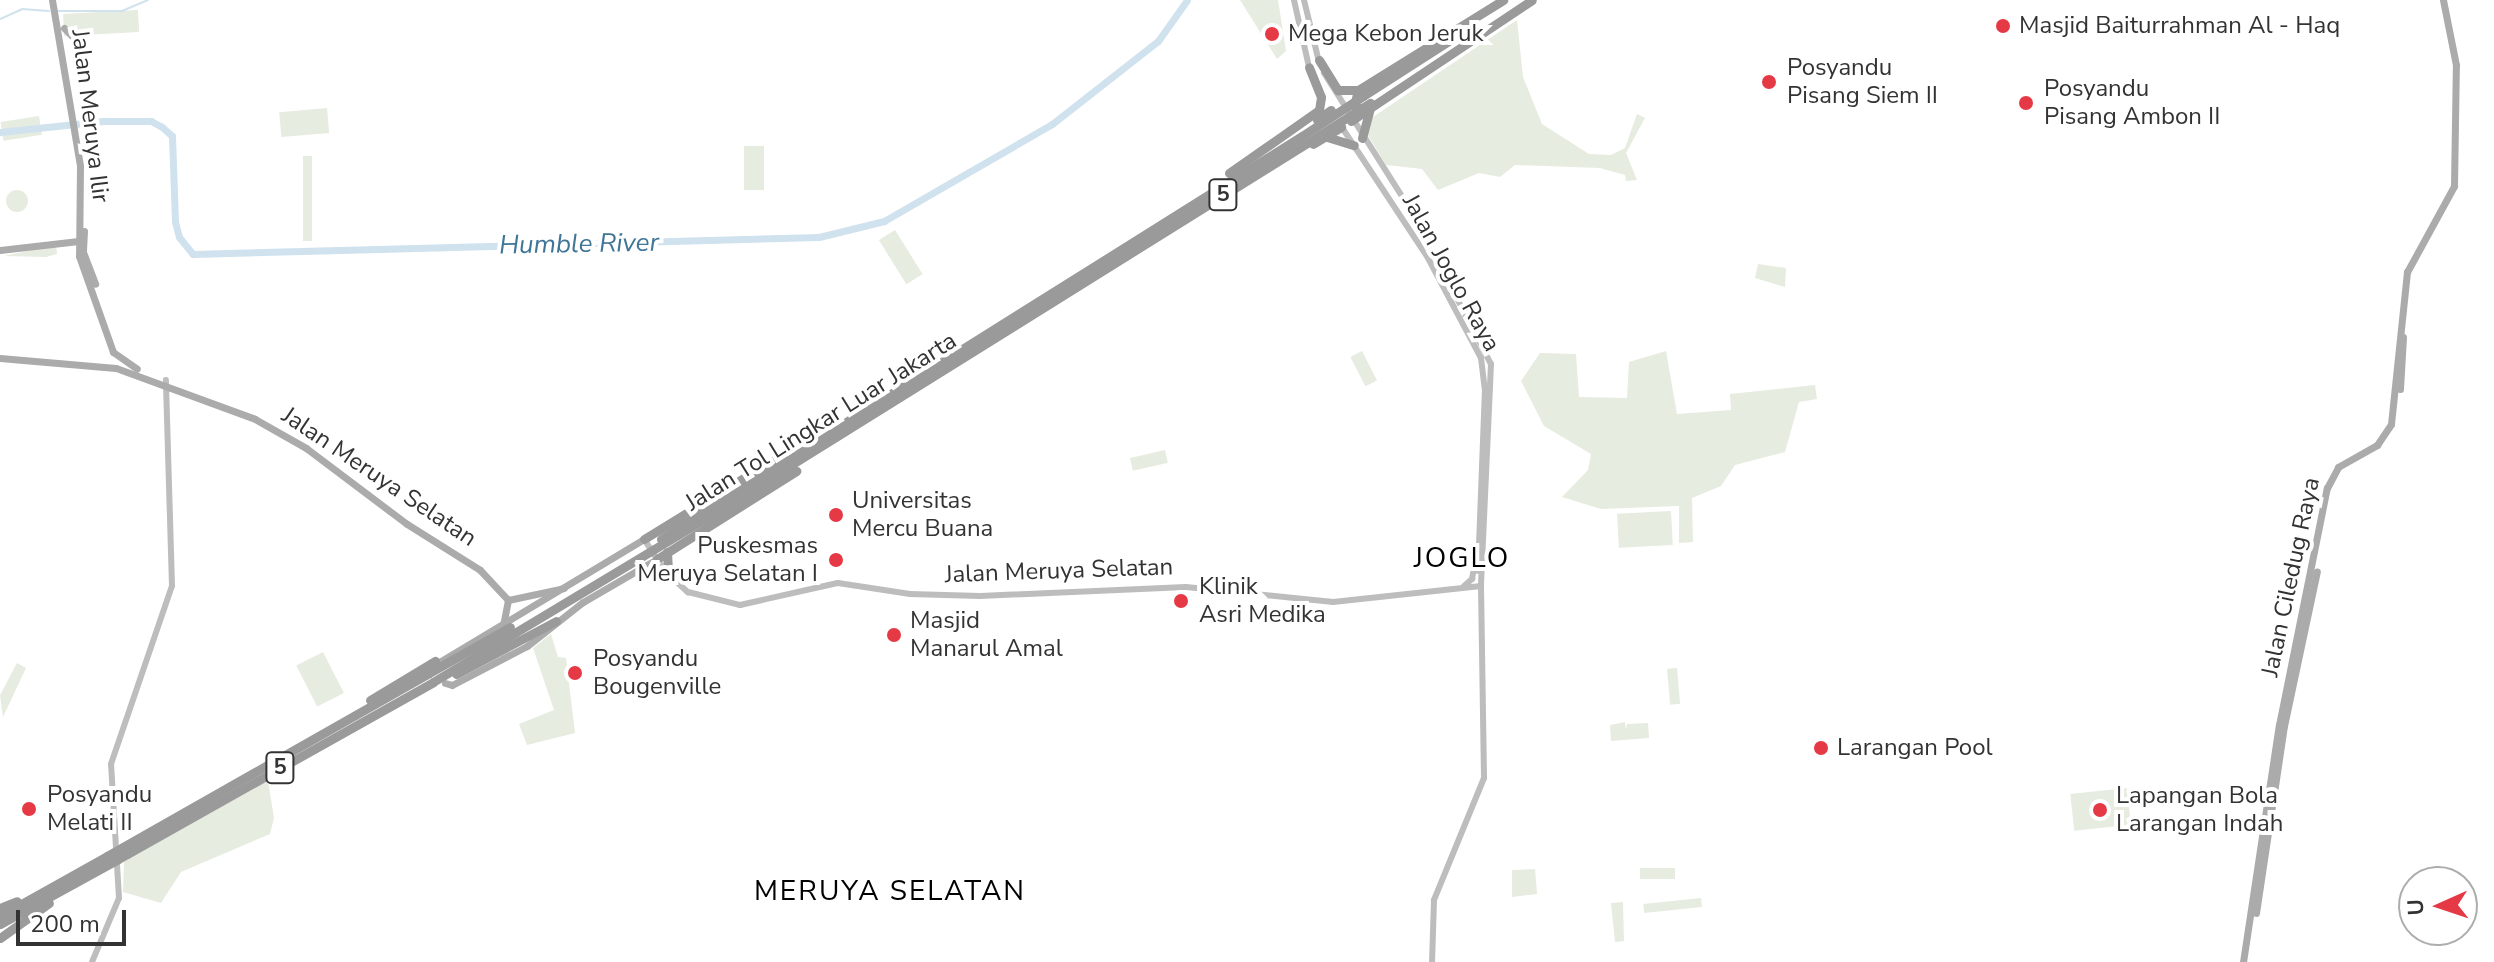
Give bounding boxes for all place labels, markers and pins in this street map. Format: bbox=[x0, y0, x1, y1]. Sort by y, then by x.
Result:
place label: Masjid Baiturrahman Al - Haq bbox=[2019, 12, 2340, 40]
marker: Masjid Baiturrahman Al - Haq bbox=[1994, 17, 2012, 35]
place label: Mega Kebon Jeruk bbox=[1288, 20, 1483, 48]
marker: Mega Kebon Jeruk bbox=[1263, 25, 1281, 43]
place label: Posyandu Pisang Siem II bbox=[1787, 54, 1938, 110]
marker: Posyandu Pisang Siem II bbox=[1758, 71, 1780, 93]
place label: Posyandu Pisang Ambon II bbox=[2044, 75, 2220, 131]
marker: Posyandu Pisang Ambon II bbox=[2015, 92, 2037, 114]
place label: Universitas Mercu Buana bbox=[852, 487, 993, 543]
marker: Universitas Mercu Buana bbox=[827, 506, 845, 524]
place label: Puskesmas Meruya Selatan I bbox=[637, 532, 818, 588]
marker: Puskesmas Meruya Selatan I bbox=[825, 549, 847, 571]
place label: Klinik Asri Medika bbox=[1199, 573, 1326, 629]
marker: Klinik Asri Medika bbox=[1170, 590, 1192, 612]
place label: Masjid Manarul Amal bbox=[910, 607, 1063, 663]
marker: Masjid Manarul Amal bbox=[885, 626, 903, 644]
place label: Posyandu Bougenville bbox=[593, 645, 721, 701]
marker: Posyandu Bougenville bbox=[564, 662, 586, 684]
place label: Larangan Pool bbox=[1837, 734, 1993, 762]
marker: Larangan Pool bbox=[1812, 739, 1830, 757]
place label: Posyandu Melati II bbox=[47, 781, 152, 837]
place label: Lapangan Bola Larangan Indah bbox=[2116, 782, 2283, 838]
marker: Posyandu Melati II bbox=[18, 798, 40, 820]
marker: Lapangan Bola Larangan Indah bbox=[2091, 801, 2109, 819]

